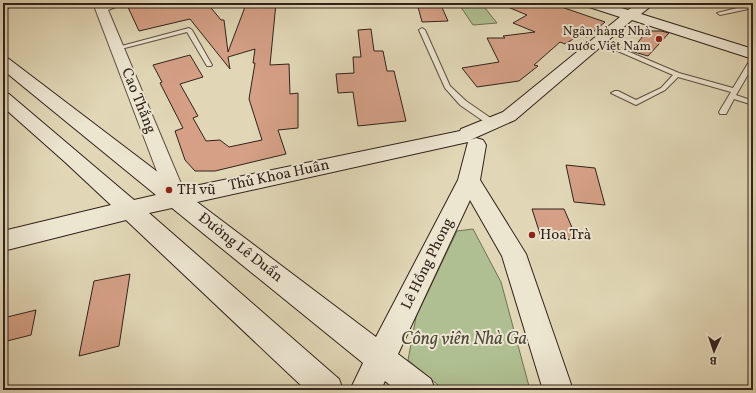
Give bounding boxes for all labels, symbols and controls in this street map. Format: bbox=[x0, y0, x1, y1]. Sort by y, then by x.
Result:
place label: Ngân hàng Nhà nước Việt Nam bbox=[563, 23, 651, 56]
marker: Ngân hàng Nhà nước Việt Nam bbox=[654, 34, 664, 44]
street label: Cao Thắng bbox=[115, 65, 161, 137]
street label: Thủ Khoa Huân bbox=[227, 155, 331, 197]
place label: TH vũ bbox=[177, 180, 216, 201]
marker: TH vũ bbox=[164, 185, 174, 195]
street label: Đường Lê Duẩn bbox=[193, 208, 287, 288]
street label: Lê Hồng Phong bbox=[397, 214, 459, 313]
place label: Hoa Trà bbox=[540, 225, 591, 246]
marker: Hoa Trà bbox=[527, 230, 537, 240]
park label: Công viên Nhà Ga bbox=[401, 327, 527, 352]
north arrow bbox=[694, 331, 734, 371]
text: B bbox=[709, 352, 718, 367]

